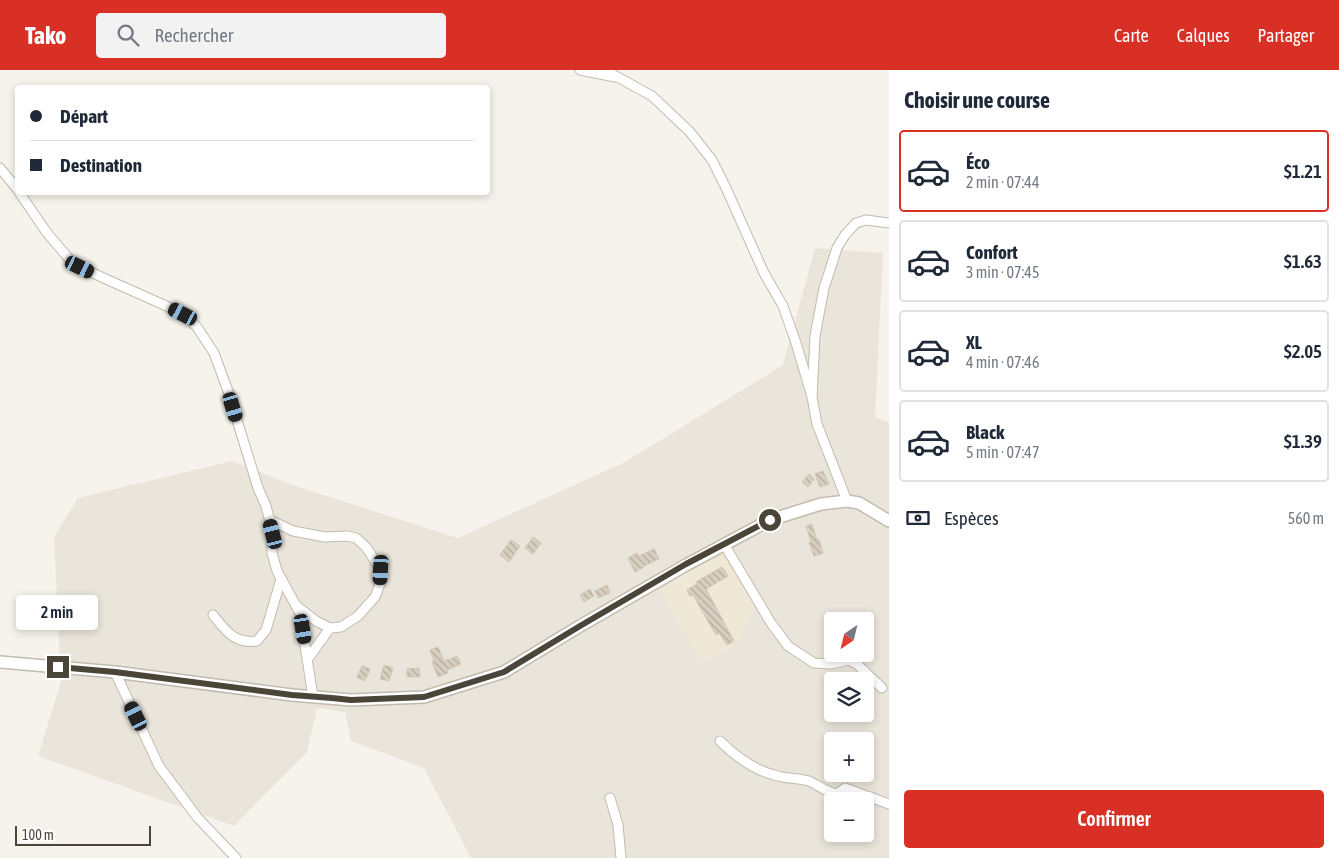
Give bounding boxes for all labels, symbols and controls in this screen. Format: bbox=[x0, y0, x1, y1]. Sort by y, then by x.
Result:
search box bbox=[96, 13, 446, 58]
icon: search bbox=[114, 21, 142, 49]
text: Tako bbox=[25, 22, 66, 49]
text: Rechercher bbox=[154, 24, 233, 46]
text: Carte bbox=[1114, 25, 1149, 46]
text: Calques bbox=[1177, 25, 1230, 46]
text: Partager bbox=[1258, 25, 1314, 46]
text: Choisir une course bbox=[904, 87, 1050, 113]
text: Départ bbox=[60, 105, 108, 127]
icon: car bbox=[906, 149, 951, 194]
text: Éco bbox=[966, 151, 990, 173]
text: Destination bbox=[60, 154, 142, 176]
text: $1.21 bbox=[1284, 160, 1322, 182]
text: 2 min · 07:44 bbox=[966, 173, 1039, 191]
icon: car bbox=[906, 239, 951, 284]
text: Confort bbox=[966, 241, 1018, 263]
text: $1.63 bbox=[1284, 250, 1322, 272]
car bbox=[63, 254, 96, 280]
text: 3 min · 07:45 bbox=[966, 263, 1039, 281]
car bbox=[166, 301, 199, 327]
icon: car bbox=[906, 329, 951, 374]
text: XL bbox=[966, 331, 982, 353]
text: $2.05 bbox=[1284, 340, 1322, 362]
text: 4 min · 07:46 bbox=[966, 353, 1039, 371]
car bbox=[221, 390, 244, 424]
icon: car bbox=[906, 419, 951, 464]
text: Black bbox=[966, 421, 1004, 443]
text: $1.39 bbox=[1284, 430, 1322, 452]
text: 5 min · 07:47 bbox=[966, 443, 1039, 461]
icon: cash bbox=[904, 504, 932, 532]
text: Espèces bbox=[944, 507, 999, 529]
route start bbox=[759, 509, 781, 531]
text: 560 m bbox=[1288, 509, 1324, 527]
car bbox=[262, 518, 283, 550]
car bbox=[372, 555, 389, 585]
callout: 2 min bbox=[17, 594, 99, 630]
text: 2 min bbox=[41, 603, 73, 621]
north arrow bbox=[824, 612, 874, 662]
map controls bbox=[824, 612, 874, 842]
car bbox=[293, 613, 312, 645]
route end bbox=[47, 656, 69, 678]
button: layers bbox=[824, 672, 874, 722]
car bbox=[122, 699, 149, 733]
button: + bbox=[824, 732, 874, 782]
button: Confirmer bbox=[904, 790, 1324, 848]
button: − bbox=[824, 792, 874, 842]
scale bar bbox=[15, 823, 151, 846]
text: 100 m bbox=[22, 827, 54, 843]

